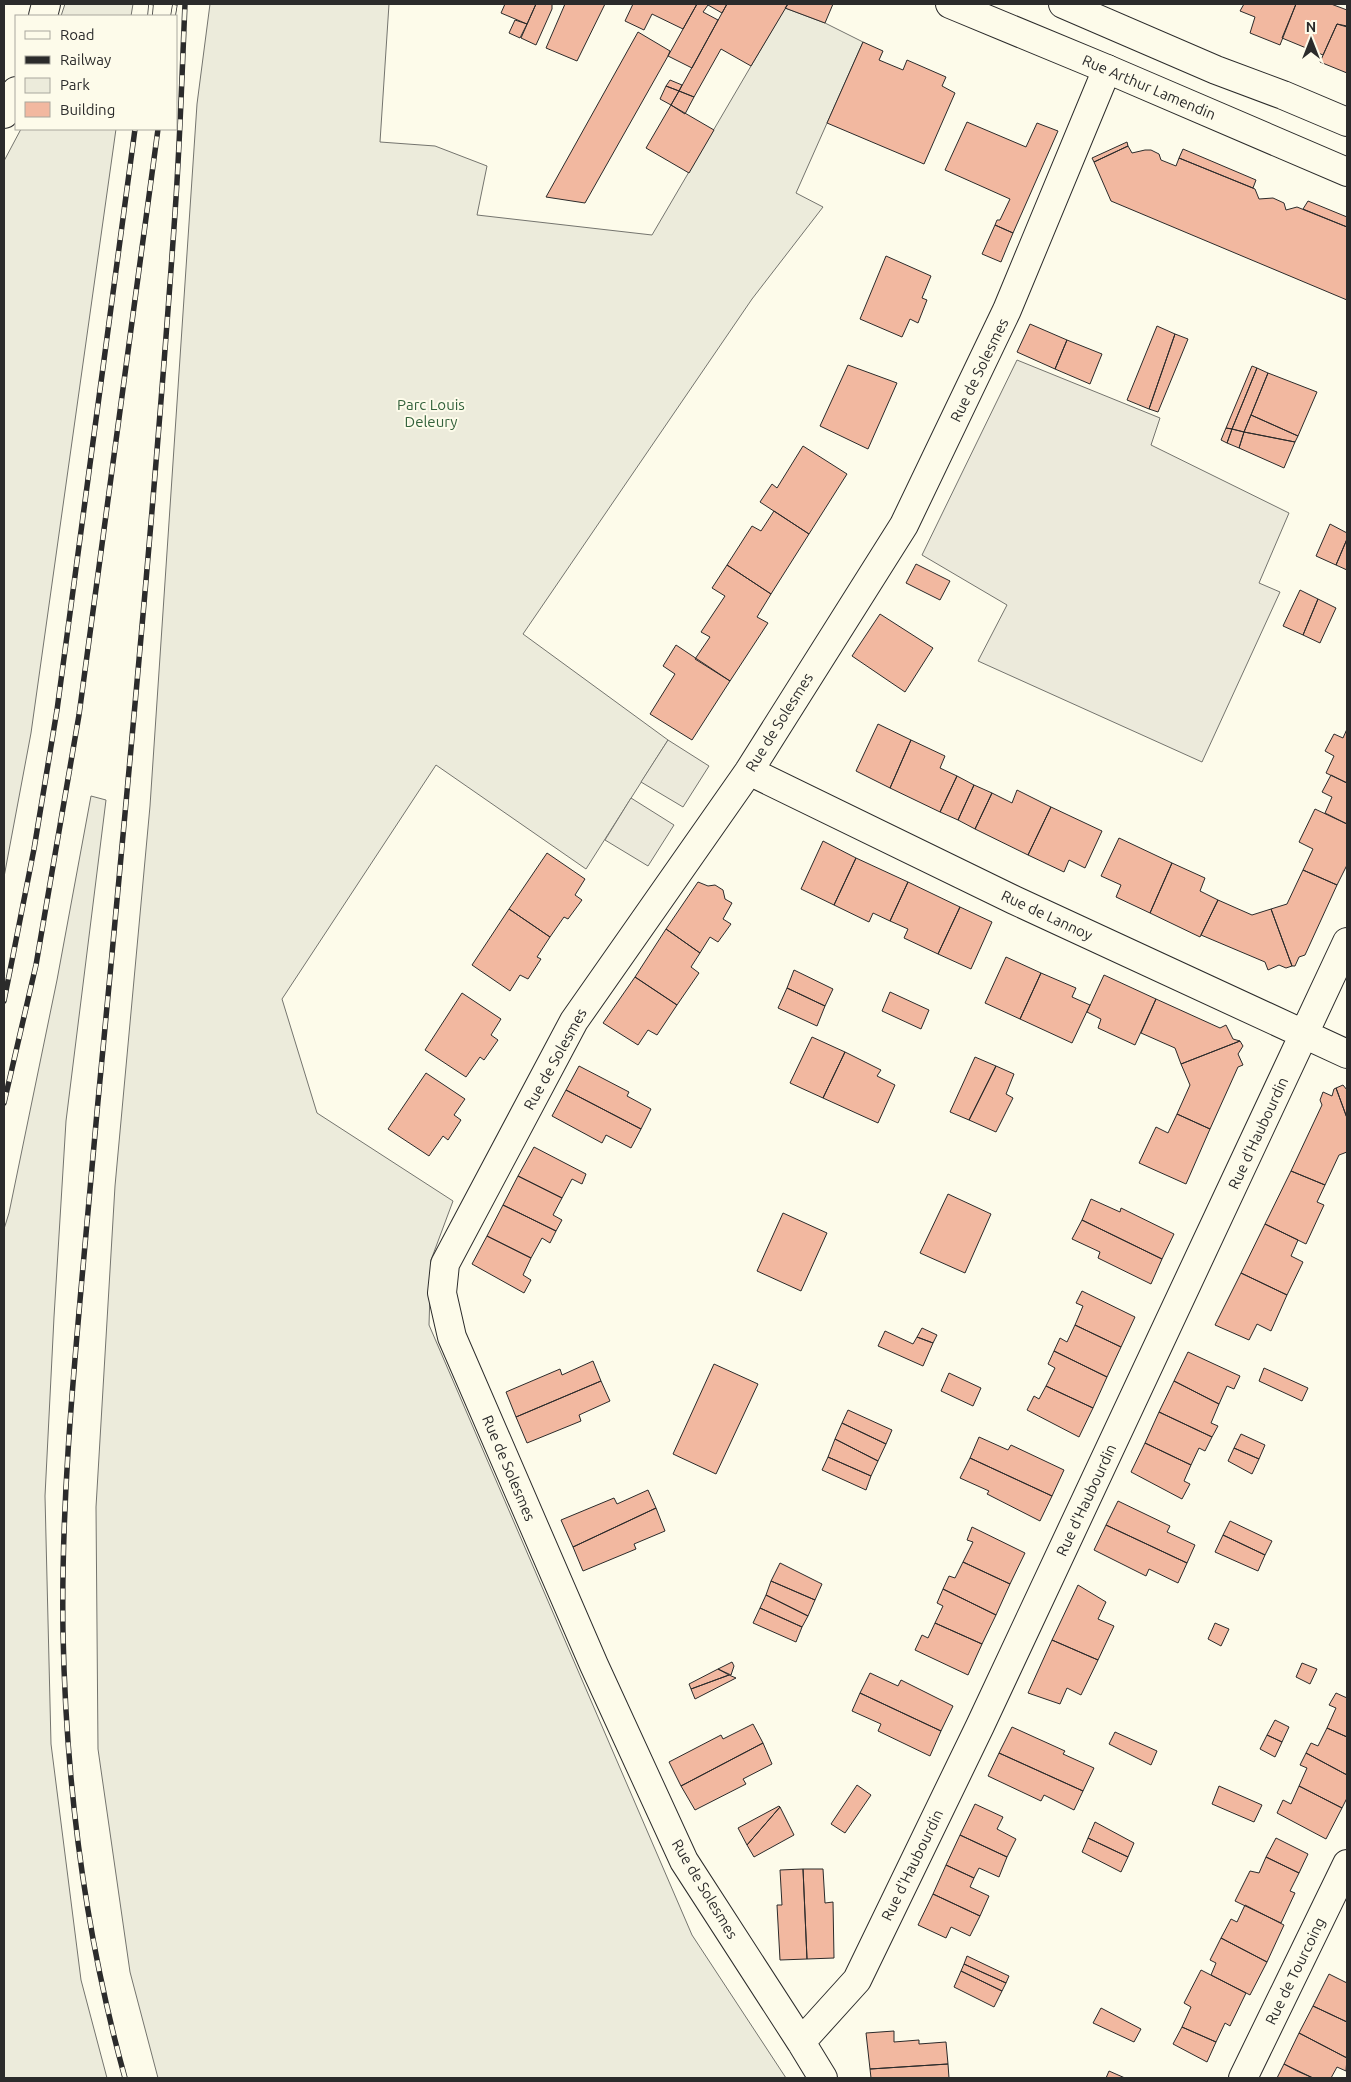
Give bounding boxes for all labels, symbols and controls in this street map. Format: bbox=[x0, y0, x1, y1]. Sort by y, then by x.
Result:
legend bbox=[15, 15, 178, 130]
north arrow bbox=[1286, 15, 1336, 65]
text: N bbox=[1306, 19, 1316, 35]
text: Road bbox=[60, 26, 95, 43]
text: Railway bbox=[60, 51, 111, 68]
street label: Rue Arthur Lamendin bbox=[1080, 51, 1218, 123]
text: Park bbox=[60, 76, 90, 93]
text: Building bbox=[60, 101, 115, 118]
street label: Rue de Solesmes bbox=[947, 315, 1011, 425]
park label: Parc Louis Deleury bbox=[397, 396, 465, 430]
street label: Rue de Solesmes bbox=[742, 669, 816, 775]
street label: Rue de Lannoy bbox=[999, 886, 1095, 944]
street label: Rue de Solesmes bbox=[520, 1005, 590, 1113]
street label: Rue d'Haubourdin bbox=[1225, 1074, 1291, 1192]
street label: Rue de Solesmes bbox=[479, 1413, 539, 1523]
street label: Rue d'Haubourdin bbox=[1053, 1441, 1119, 1559]
street label: Rue d'Haubourdin bbox=[878, 1807, 946, 1923]
street label: Rue de Solesmes bbox=[669, 1836, 741, 1942]
street label: Rue de Tourcoing bbox=[1262, 1915, 1328, 2027]

